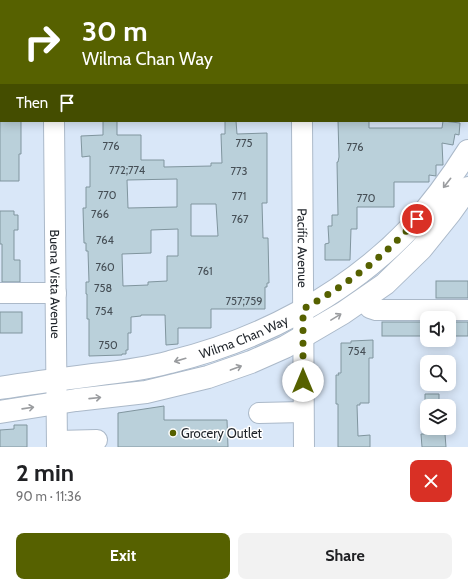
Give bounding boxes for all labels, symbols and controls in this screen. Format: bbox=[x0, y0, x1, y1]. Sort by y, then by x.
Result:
text: 30 m bbox=[82, 14, 148, 48]
icon: right bbox=[16, 16, 68, 68]
text: Wilma Chan Way bbox=[82, 48, 213, 70]
icon: arrive bbox=[56, 92, 78, 114]
text: Then bbox=[16, 94, 48, 112]
house number: 775 bbox=[235, 136, 253, 150]
house number: 776 bbox=[102, 139, 120, 153]
house number: 776 bbox=[346, 140, 364, 154]
house number: 772;774 bbox=[109, 163, 146, 177]
house number: 773 bbox=[230, 164, 248, 178]
one-way arrow bbox=[442, 178, 451, 189]
house number: 770 bbox=[98, 188, 117, 202]
house number: 771 bbox=[232, 189, 246, 203]
house number: 770 bbox=[357, 191, 376, 205]
pin bbox=[400, 202, 434, 236]
house number: 766 bbox=[91, 207, 109, 221]
street label: Pacific Avenue bbox=[295, 208, 311, 288]
icon: arrive bbox=[406, 208, 428, 230]
house number: 767 bbox=[232, 212, 249, 226]
street label: Buena Vista Avenue bbox=[47, 229, 64, 339]
house number: 764 bbox=[96, 233, 115, 247]
house number: 760 bbox=[95, 260, 115, 274]
house number: 761 bbox=[197, 264, 213, 278]
house number: 758 bbox=[94, 281, 112, 295]
house number: 757;759 bbox=[225, 294, 263, 308]
house number: 754 bbox=[95, 304, 114, 318]
street label: Wilma Chan Way bbox=[197, 311, 291, 362]
map controls bbox=[420, 311, 456, 435]
button: sound bbox=[420, 311, 456, 347]
one-way arrow bbox=[330, 313, 341, 321]
house number: 750 bbox=[98, 338, 118, 352]
house number: 754 bbox=[348, 344, 367, 358]
button: search bbox=[420, 355, 456, 391]
one-way arrow bbox=[174, 356, 187, 364]
position arrow bbox=[282, 360, 324, 402]
one-way arrow bbox=[229, 363, 241, 371]
one-way arrow bbox=[88, 395, 101, 402]
button: layers bbox=[420, 399, 456, 435]
one-way arrow bbox=[21, 404, 34, 412]
place label: Grocery Outlet bbox=[181, 425, 263, 441]
marker: Grocery Outlet bbox=[168, 428, 178, 438]
text: 2 min bbox=[16, 458, 74, 487]
button: close bbox=[410, 460, 452, 502]
text: 90 m · 11:36 bbox=[16, 488, 81, 504]
button: Exit bbox=[16, 533, 230, 579]
button: Share bbox=[238, 533, 452, 579]

